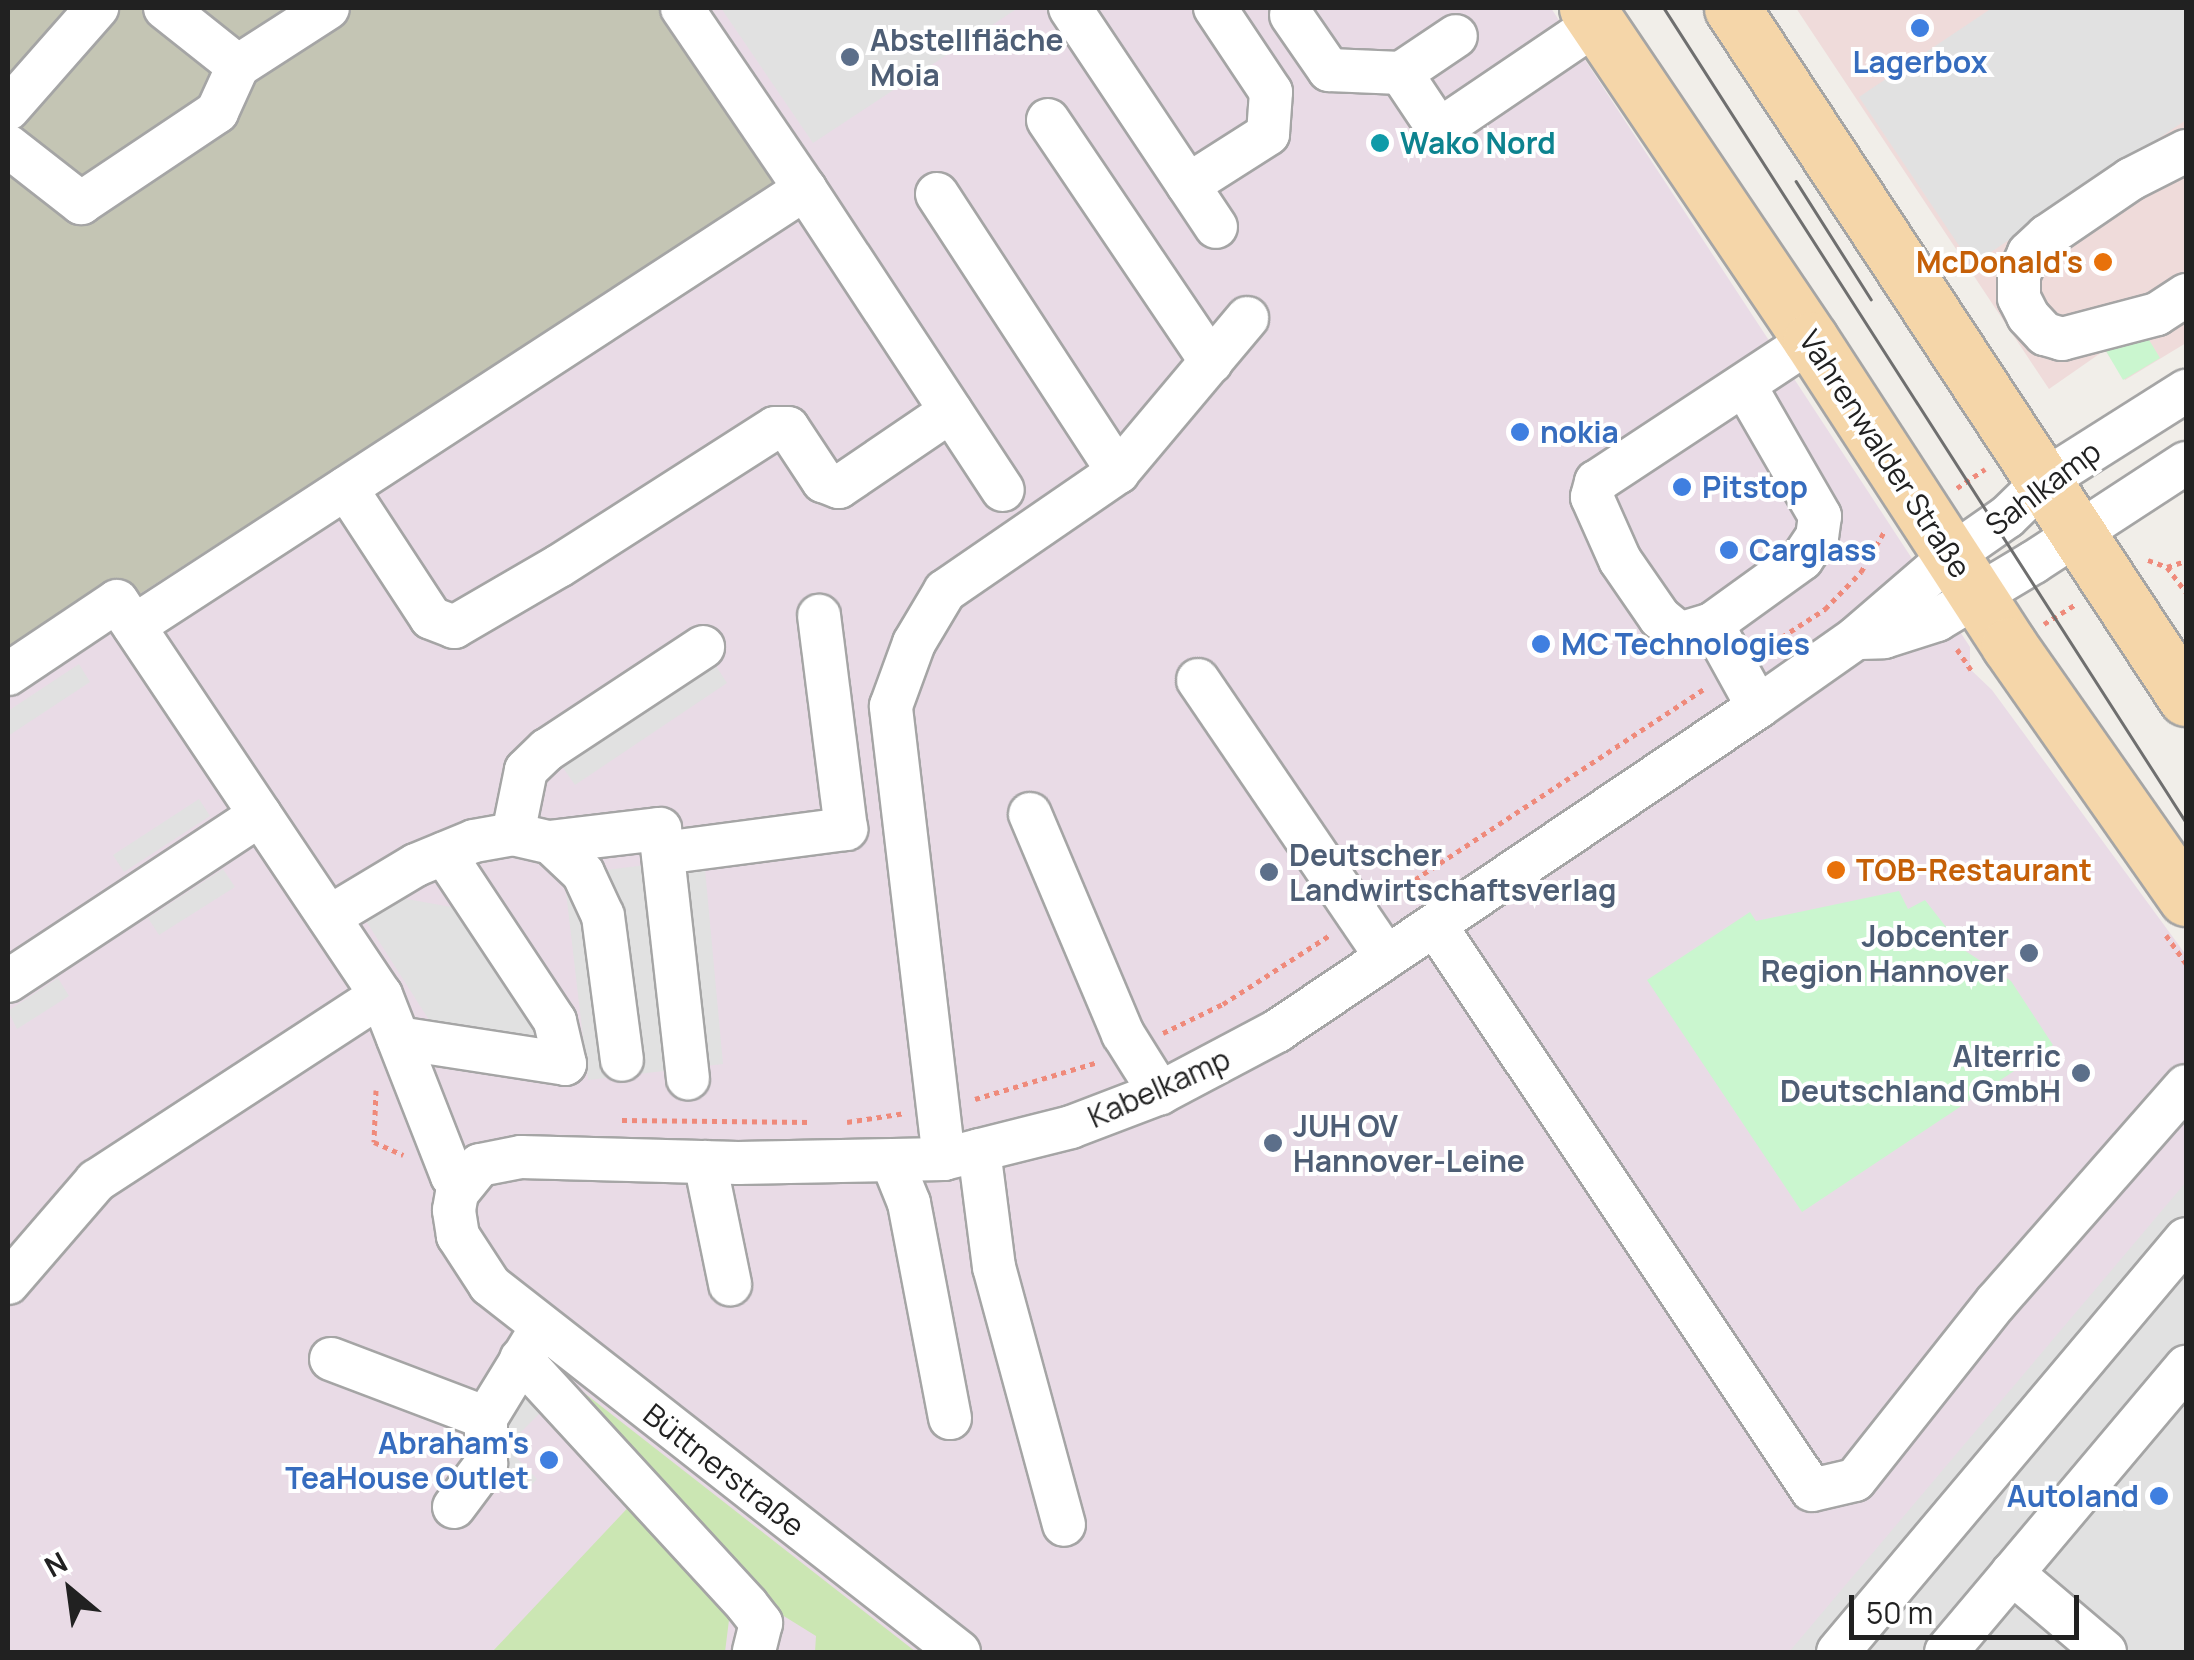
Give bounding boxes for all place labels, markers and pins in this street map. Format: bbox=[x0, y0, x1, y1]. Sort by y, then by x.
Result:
marker: Lagerbox bbox=[1909, 17, 1931, 39]
place label: Abstellfläche Moia bbox=[870, 22, 1064, 92]
place label: Lagerbox bbox=[1853, 44, 1987, 80]
marker: Abstellfläche Moia bbox=[839, 46, 861, 68]
place label: Wako Nord bbox=[1400, 125, 1556, 161]
marker: Wako Nord bbox=[1369, 132, 1391, 154]
place label: McDonald's bbox=[1916, 244, 2083, 280]
marker: McDonald's bbox=[2092, 251, 2114, 273]
place label: nokia bbox=[1540, 414, 1619, 450]
marker: nokia bbox=[1509, 421, 1531, 443]
place label: Pitstop bbox=[1702, 469, 1808, 505]
marker: Pitstop bbox=[1671, 476, 1693, 498]
place label: Carglass bbox=[1749, 532, 1876, 568]
marker: Carglass bbox=[1718, 539, 1740, 561]
place label: MC Technologies bbox=[1561, 626, 1810, 662]
marker: MC Technologies bbox=[1530, 633, 1552, 655]
place label: Deutscher Landwirtschaftsverlag bbox=[1289, 837, 1616, 908]
place label: TOB-Restaurant bbox=[1856, 852, 2092, 888]
marker: TOB-Restaurant bbox=[1825, 859, 1847, 881]
marker: Deutscher Landwirtschaftsverlag bbox=[1258, 861, 1280, 883]
place label: Jobcenter Region Hannover bbox=[1761, 918, 2009, 988]
marker: Jobcenter Region Hannover bbox=[2018, 942, 2040, 964]
place label: Alterric Deutschland GmbH bbox=[1780, 1038, 2061, 1108]
marker: Alterric Deutschland GmbH bbox=[2070, 1062, 2092, 1084]
place label: JUH OV Hannover-Leine bbox=[1293, 1108, 1525, 1178]
marker: JUH OV Hannover-Leine bbox=[1262, 1132, 1284, 1154]
place label: Abraham's TeaHouse Outlet bbox=[285, 1425, 529, 1496]
marker: Abraham's TeaHouse Outlet bbox=[538, 1449, 560, 1471]
place label: Autoland bbox=[2007, 1478, 2139, 1514]
marker: Autoland bbox=[2148, 1485, 2170, 1507]

